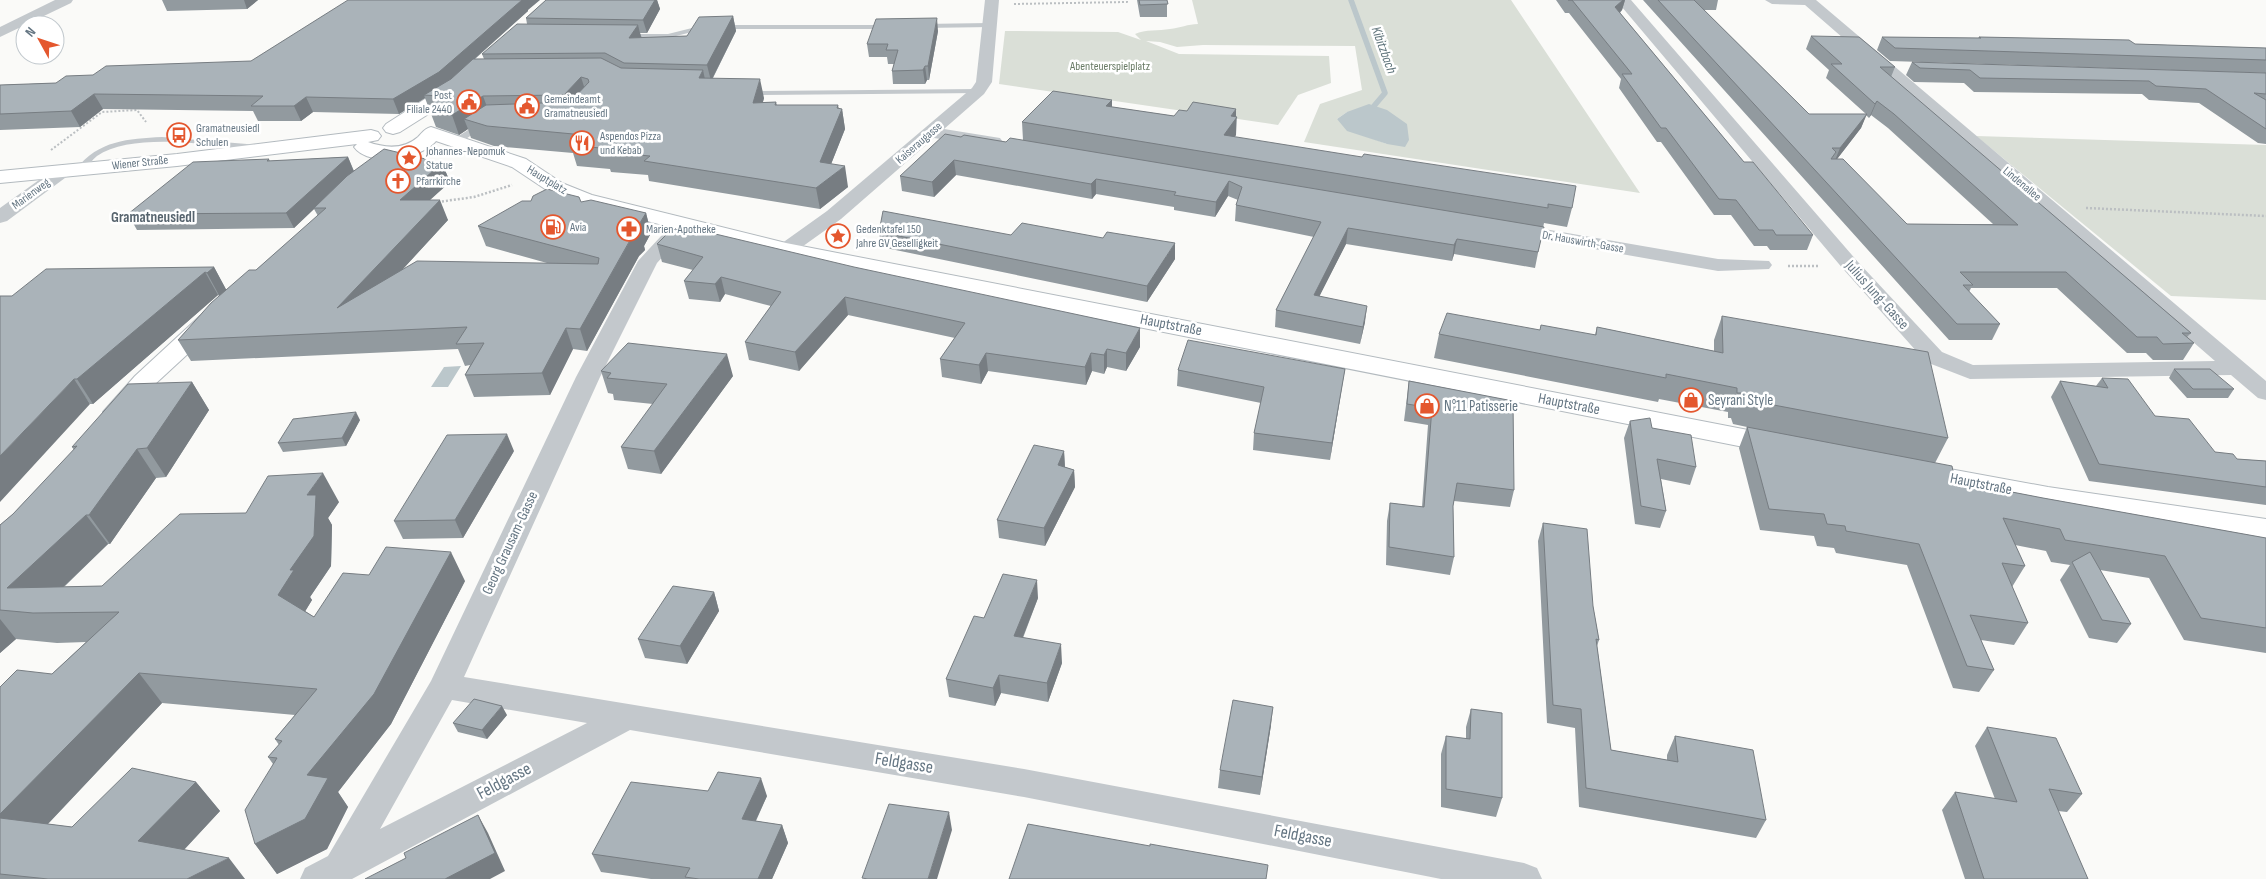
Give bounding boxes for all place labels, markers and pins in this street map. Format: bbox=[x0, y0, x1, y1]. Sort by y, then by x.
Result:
place label: Post Filiale 2440 bbox=[406, 88, 452, 117]
public building icon: Post Filiale 2440 bbox=[456, 89, 482, 115]
place label: Gemeindeamt Gramatneusiedl bbox=[544, 92, 607, 121]
public building icon: Gemeindeamt Gramatneusiedl bbox=[514, 93, 540, 119]
place label: Gramatneusiedl Schulen bbox=[196, 121, 259, 150]
bus stop icon: Gramatneusiedl Schulen bbox=[166, 122, 192, 148]
place label: Aspendos Pizza und Kebab bbox=[599, 129, 662, 158]
restaurant icon: Aspendos Pizza und Kebab bbox=[569, 130, 595, 156]
place label: Johannes-Nepomuk Statue bbox=[425, 144, 506, 173]
place icon: Johannes-Nepomuk Statue bbox=[396, 145, 422, 171]
church icon: Pfarrkirche bbox=[385, 168, 411, 194]
place label: Pfarrkirche bbox=[416, 174, 461, 189]
fuel station icon: Avia bbox=[540, 214, 566, 240]
pharmacy icon: Marien-Apotheke bbox=[616, 216, 642, 242]
place label: Avia bbox=[569, 220, 587, 235]
place label: Marien-Apotheke bbox=[646, 222, 716, 237]
place label: Gedenktafel 150 Jahre GV Geselligkeit bbox=[855, 222, 939, 251]
place icon: Gedenktafel 150 Jahre GV Geselligkeit bbox=[825, 223, 851, 249]
shop icon: Seyrani Style bbox=[1678, 387, 1704, 413]
place label: Seyrani Style bbox=[1708, 391, 1773, 410]
shop icon: N°11 Patisserie bbox=[1414, 393, 1440, 419]
place label: N°11 Patisserie bbox=[1444, 397, 1518, 416]

